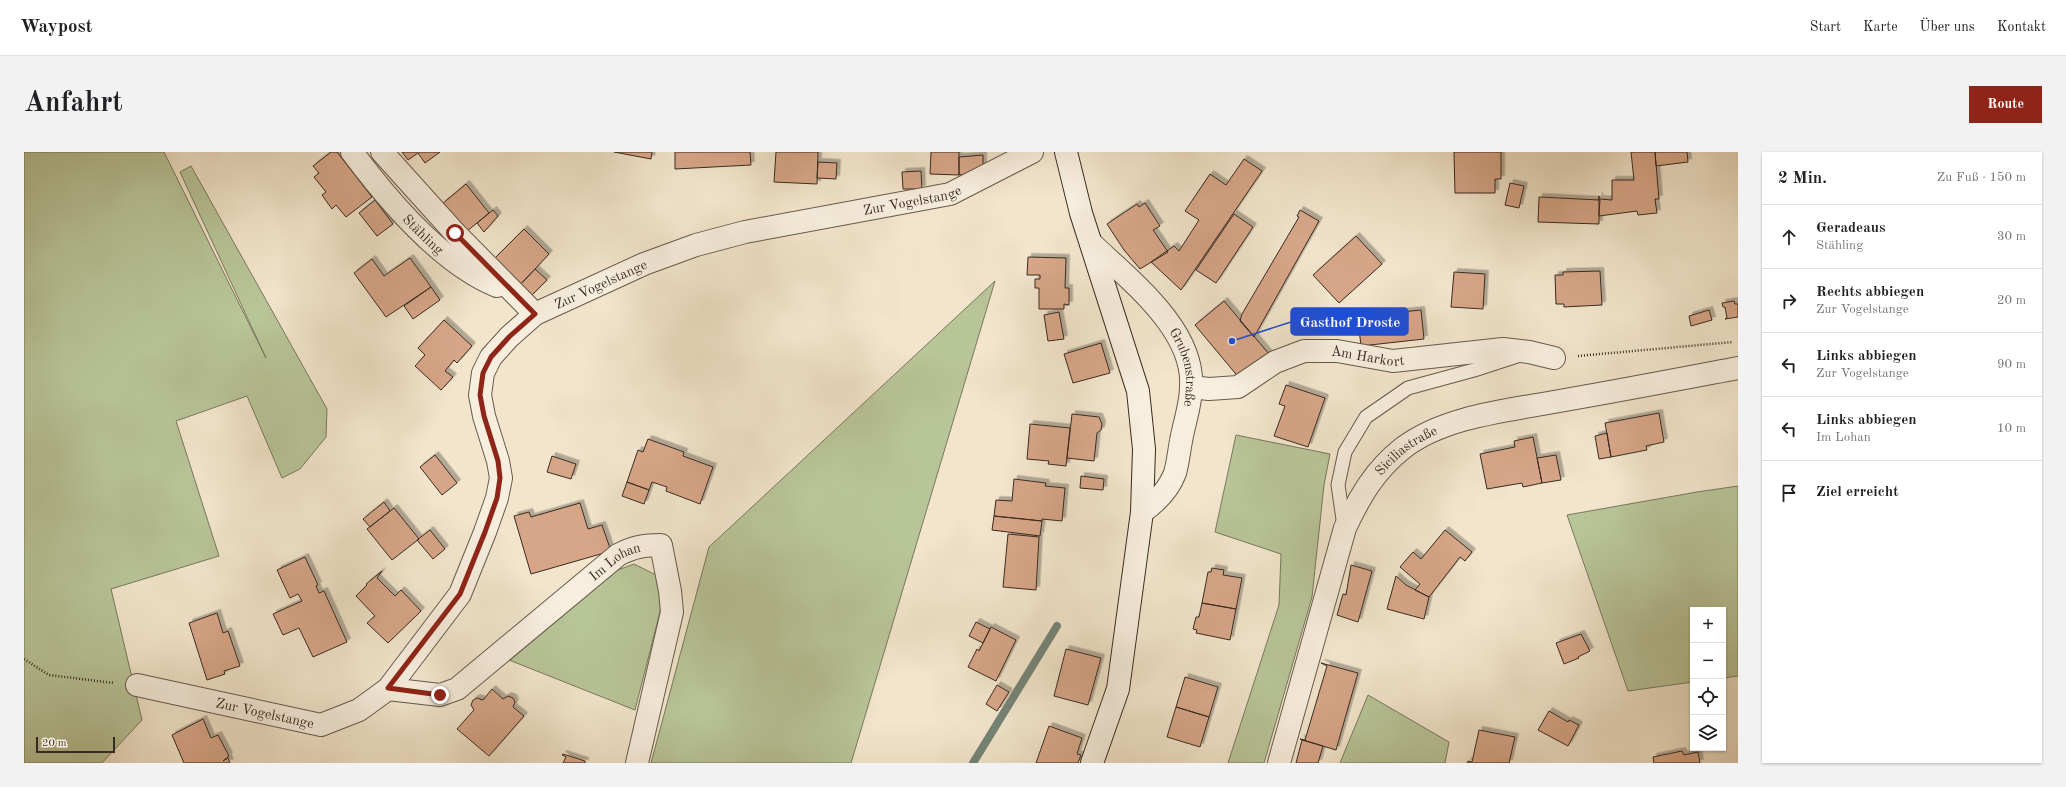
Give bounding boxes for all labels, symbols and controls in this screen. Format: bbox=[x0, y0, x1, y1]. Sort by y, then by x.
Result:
text: Waypost bbox=[20, 18, 93, 37]
text: Start bbox=[1810, 20, 1841, 34]
text: Karte bbox=[1863, 20, 1898, 34]
text: Über uns bbox=[1920, 20, 1975, 34]
text: Kontakt bbox=[1997, 20, 2046, 34]
button: Route bbox=[1969, 86, 2042, 123]
text: Anfahrt bbox=[24, 90, 123, 118]
text: 2 Min. bbox=[1778, 170, 1827, 187]
text: Zu Fuß · 150 m bbox=[1937, 171, 2026, 184]
street label: Zur Vogelstange bbox=[862, 183, 964, 218]
street label: Stähling bbox=[399, 212, 446, 258]
text: Geradeaus bbox=[1816, 221, 1885, 236]
route start bbox=[446, 224, 464, 242]
icon: ahead bbox=[1778, 226, 1800, 248]
text: 30 m bbox=[1997, 230, 2026, 243]
text: Stähling bbox=[1816, 239, 1863, 252]
street label: Zur Vogelstange bbox=[553, 258, 649, 312]
text: Rechts abbiegen bbox=[1816, 285, 1924, 300]
icon: right bbox=[1778, 290, 1800, 312]
text: 20 m bbox=[1997, 294, 2026, 307]
text: Zur Vogelstange bbox=[1816, 303, 1909, 316]
callout: Gasthof Droste bbox=[1291, 308, 1408, 335]
text: Gasthof Droste bbox=[1300, 316, 1400, 331]
street label: Grubenstraße bbox=[1166, 326, 1197, 408]
street label: Am Harkort bbox=[1331, 345, 1405, 369]
text: Links abbiegen bbox=[1816, 349, 1917, 364]
icon: left bbox=[1778, 354, 1800, 376]
text: 90 m bbox=[1997, 358, 2026, 371]
text: Zur Vogelstange bbox=[1816, 367, 1909, 380]
text: Links abbiegen bbox=[1816, 413, 1917, 428]
icon: left bbox=[1778, 418, 1800, 440]
text: 10 m bbox=[1997, 422, 2026, 435]
street label: Siciliastraße bbox=[1373, 424, 1439, 478]
text: Im Lohan bbox=[1816, 431, 1871, 444]
icon: arrive bbox=[1778, 482, 1800, 504]
text: Ziel erreicht bbox=[1816, 485, 1899, 500]
street label: Im Lohan bbox=[587, 541, 643, 584]
map controls bbox=[1690, 607, 1726, 751]
button: + bbox=[1690, 607, 1726, 643]
button: − bbox=[1690, 643, 1726, 679]
button: locate bbox=[1690, 679, 1726, 715]
route end bbox=[431, 686, 449, 704]
street label: Zur Vogelstange bbox=[214, 696, 315, 731]
button: layers bbox=[1690, 715, 1726, 751]
scale bar bbox=[36, 735, 115, 754]
text: 20 m bbox=[42, 738, 67, 749]

